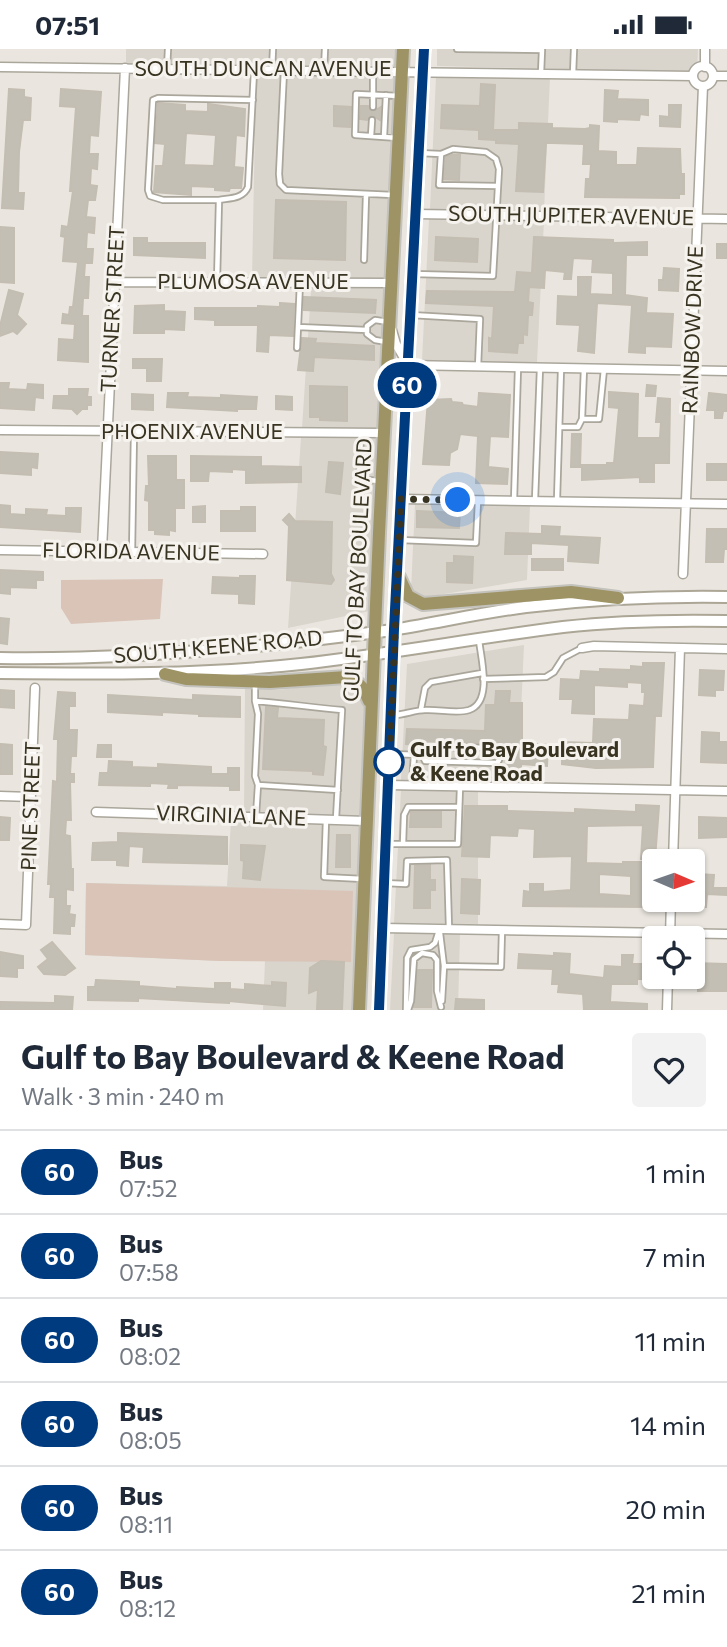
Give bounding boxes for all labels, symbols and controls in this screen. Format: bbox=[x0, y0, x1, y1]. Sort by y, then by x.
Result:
text: 07:51 bbox=[35, 9, 100, 40]
street label: SOUTH DUNCAN AVENUE bbox=[135, 55, 391, 80]
street label: SOUTH JUPITER AVENUE bbox=[448, 200, 694, 229]
street label: TURNER STREET bbox=[95, 225, 128, 393]
street label: RAINBOW DRIVE bbox=[676, 245, 707, 414]
street label: PLUMOSA AVENUE bbox=[157, 268, 349, 293]
line badge: 60 bbox=[376, 362, 438, 408]
text: 60 bbox=[392, 370, 422, 399]
street label: PHOENIX AVENUE bbox=[101, 418, 283, 443]
street label: GULF TO BAY BOULEVARD bbox=[337, 437, 376, 702]
your location bbox=[440, 482, 475, 517]
street label: FLORIDA AVENUE bbox=[42, 536, 220, 565]
street label: SOUTH KEENE ROAD bbox=[112, 624, 323, 667]
place label: Gulf to Bay Boulevard & Keene Road bbox=[410, 736, 619, 785]
street label: PINE STREET bbox=[15, 741, 44, 871]
marker: Gulf to Bay Boulevard & Keene Road bbox=[374, 747, 404, 777]
street label: VIRGINIA LANE bbox=[155, 799, 307, 830]
north arrow bbox=[642, 849, 705, 912]
map controls bbox=[642, 849, 705, 989]
button: locate bbox=[642, 926, 705, 989]
button: heart bbox=[632, 1033, 706, 1107]
text: Gulf to Bay Boulevard & Keene Road bbox=[21, 1035, 564, 1076]
text: Walk · 3 min · 240 m bbox=[21, 1082, 224, 1110]
text: Bus bbox=[119, 1143, 163, 1174]
text: 60 bbox=[44, 1157, 75, 1186]
text: 1 min bbox=[646, 1157, 706, 1188]
text: 07:52 bbox=[119, 1174, 177, 1202]
text: Bus bbox=[119, 1227, 163, 1258]
text: 60 bbox=[44, 1241, 75, 1270]
text: 7 min bbox=[643, 1241, 706, 1272]
text: 07:58 bbox=[119, 1258, 179, 1286]
text: Bus bbox=[119, 1311, 163, 1342]
text: 60 bbox=[44, 1325, 75, 1354]
text: 11 min bbox=[635, 1325, 706, 1356]
text: 08:02 bbox=[119, 1342, 181, 1370]
text: Bus bbox=[119, 1395, 163, 1426]
text: 60 bbox=[44, 1409, 75, 1438]
text: 14 min bbox=[630, 1409, 706, 1440]
text: 08:05 bbox=[119, 1426, 182, 1454]
text: Bus bbox=[119, 1479, 163, 1510]
text: 60 bbox=[44, 1493, 75, 1522]
text: 20 min bbox=[625, 1493, 706, 1524]
text: 08:11 bbox=[119, 1510, 173, 1538]
text: Bus bbox=[119, 1563, 163, 1594]
text: 60 bbox=[44, 1577, 75, 1606]
text: 21 min bbox=[631, 1577, 706, 1608]
text: 08:12 bbox=[119, 1594, 176, 1622]

